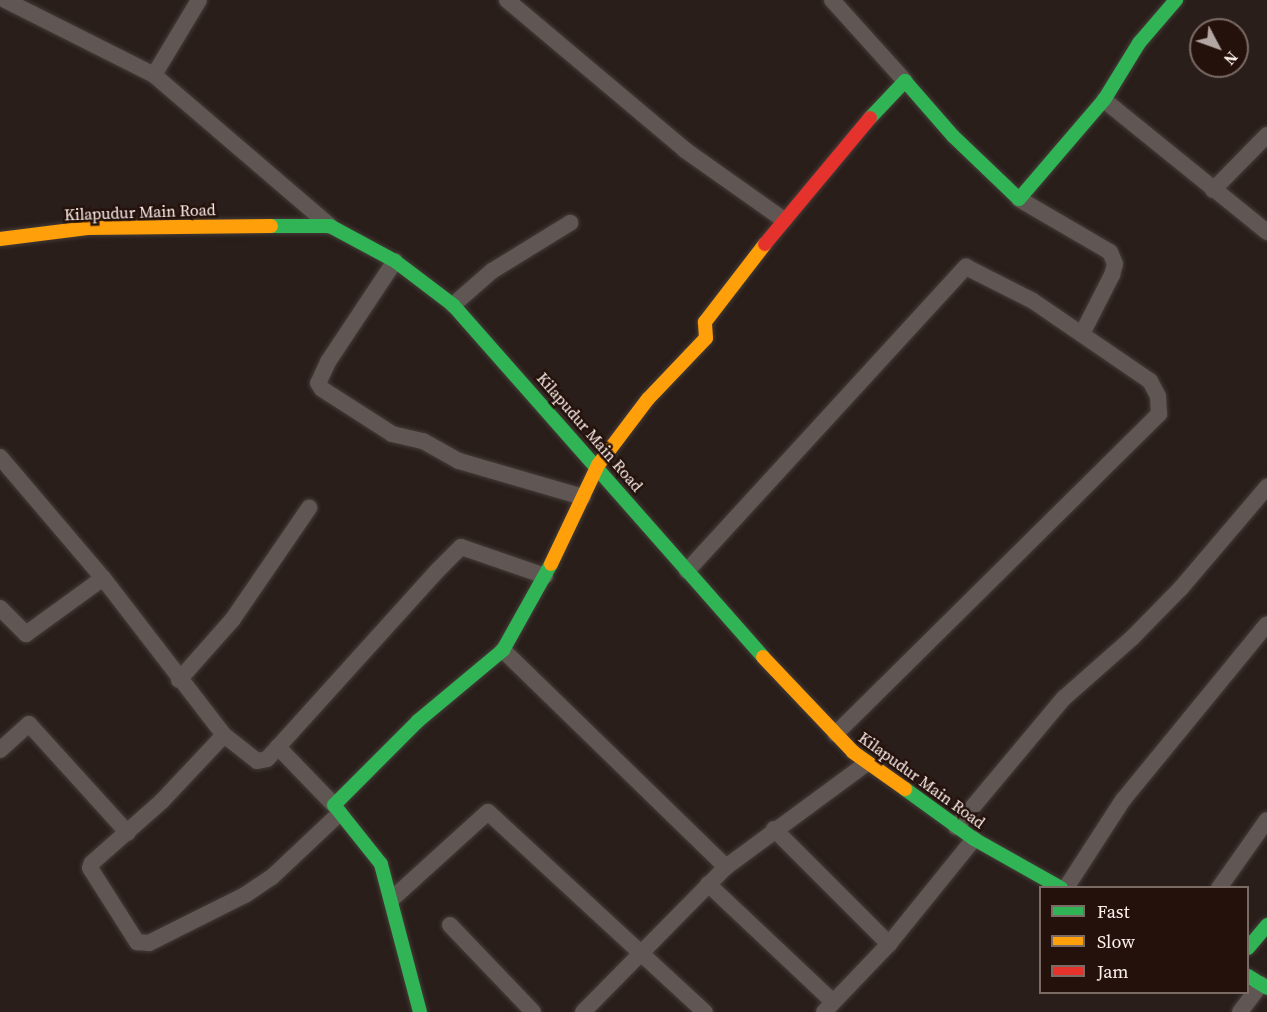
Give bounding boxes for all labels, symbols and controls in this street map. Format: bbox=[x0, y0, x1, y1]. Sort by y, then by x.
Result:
north arrow bbox=[1189, 18, 1249, 78]
text: N bbox=[1219, 47, 1243, 70]
street label: Kilapudur Main Road bbox=[64, 200, 216, 224]
street label: Kilapudur Main Road bbox=[533, 368, 647, 496]
street label: Kilapudur Main Road bbox=[855, 728, 989, 832]
legend bbox=[1039, 886, 1249, 994]
text: Fast bbox=[1097, 899, 1130, 924]
text: Slow bbox=[1097, 929, 1135, 954]
text: Jam bbox=[1097, 959, 1129, 984]

